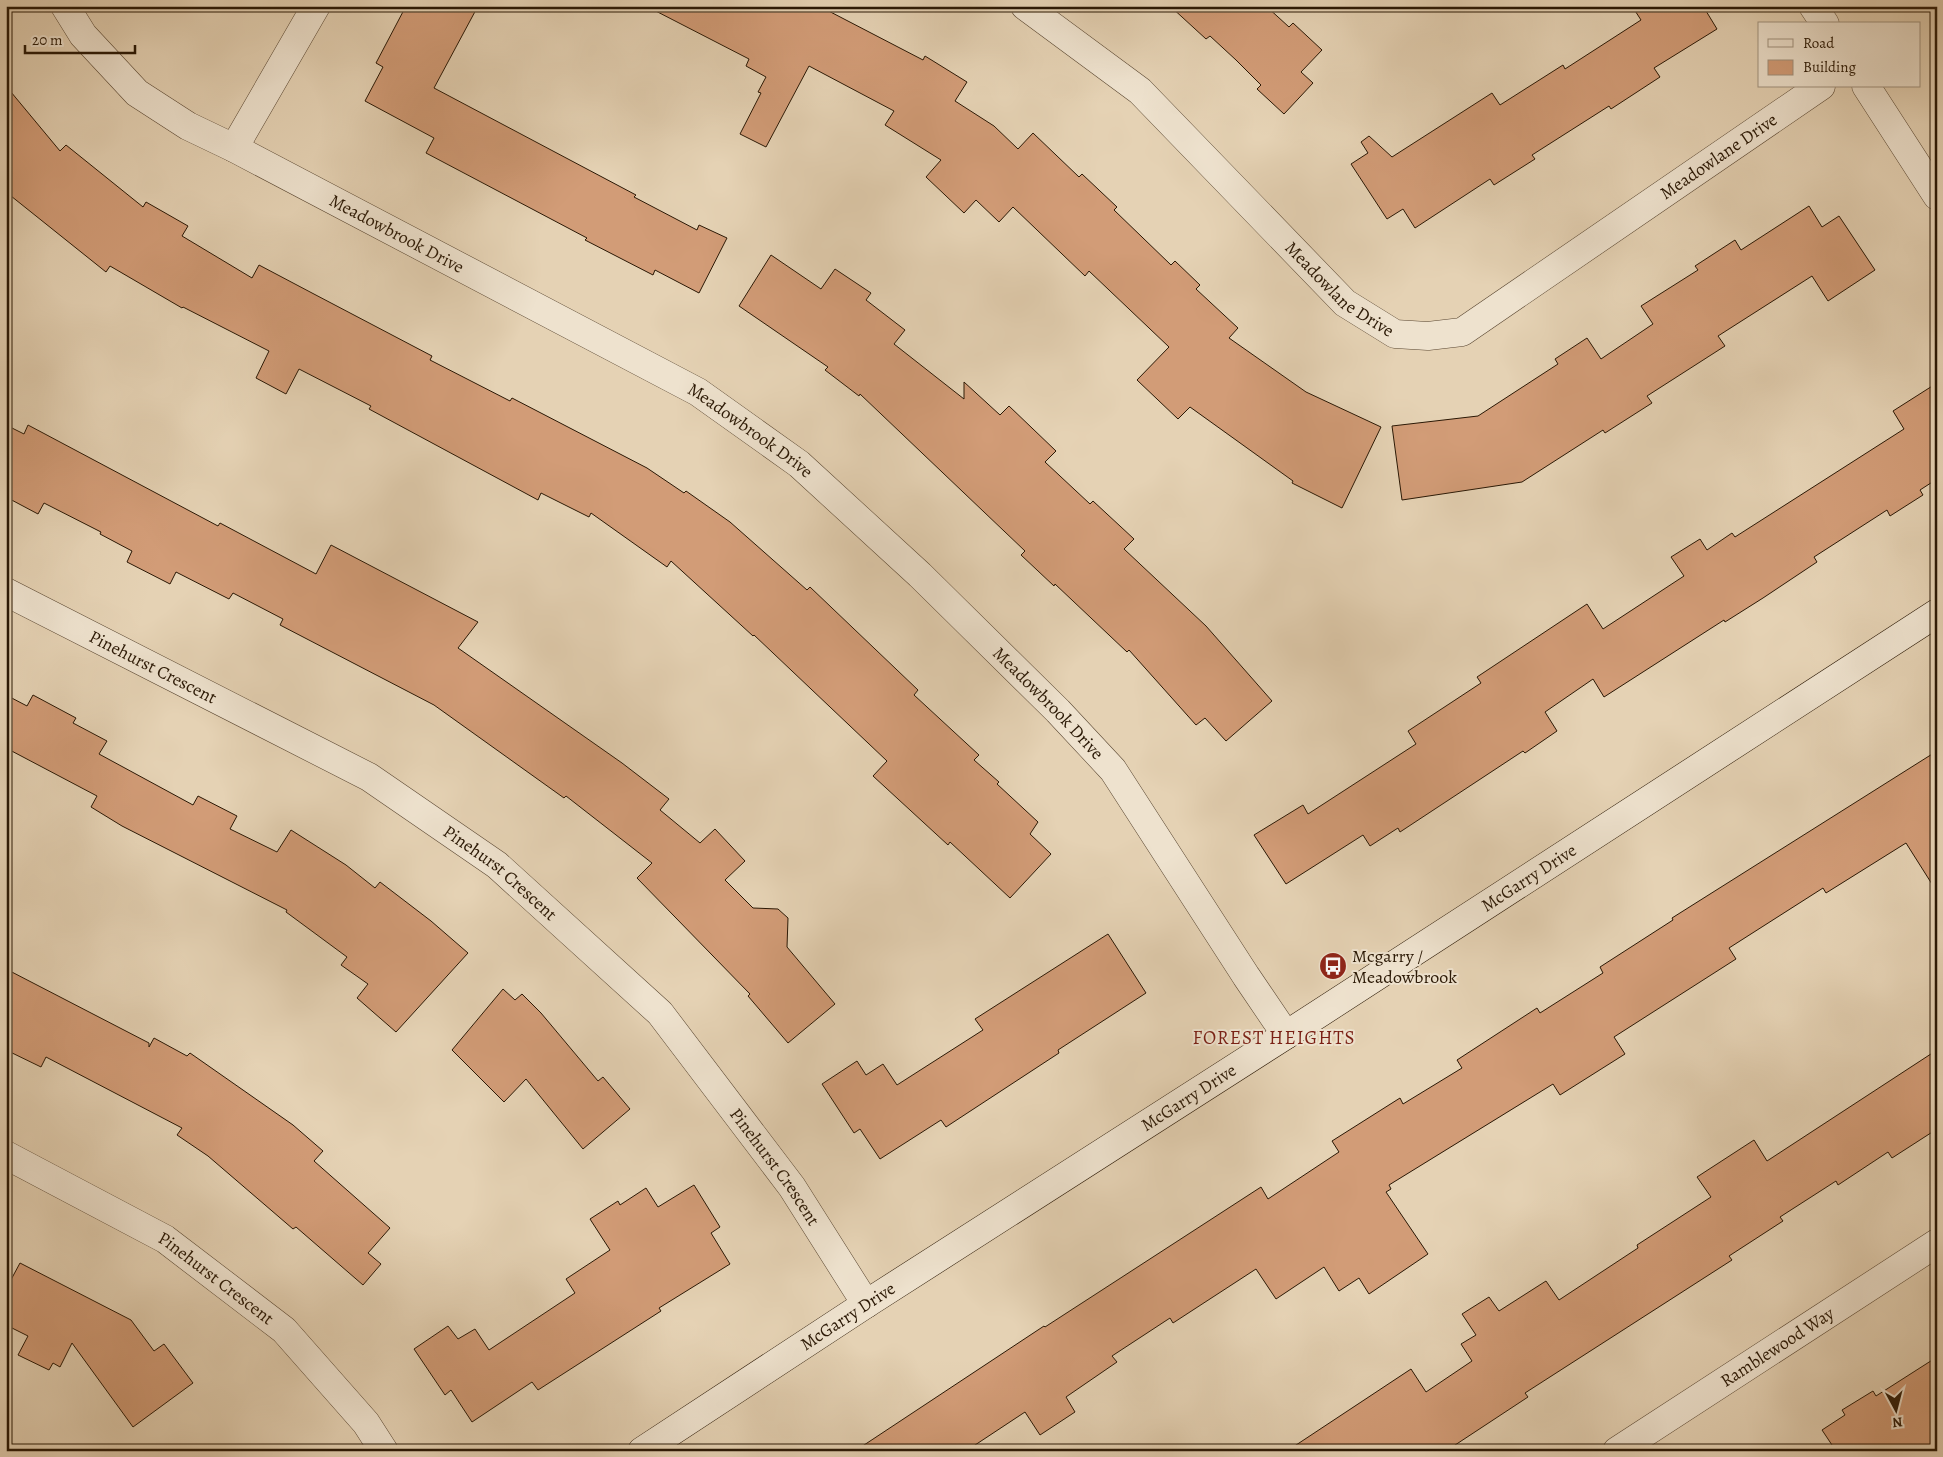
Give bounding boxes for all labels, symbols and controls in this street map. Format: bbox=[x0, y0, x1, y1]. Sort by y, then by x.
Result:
scale bar bbox=[25, 22, 135, 54]
legend bbox=[1758, 22, 1920, 88]
text: 20 m bbox=[32, 30, 63, 50]
text: Road bbox=[1803, 33, 1835, 53]
text: Building bbox=[1803, 57, 1856, 77]
street label: Meadowlane Drive bbox=[1655, 108, 1782, 205]
street label: Meadowbrook Drive bbox=[325, 188, 468, 279]
street label: Meadowlane Drive bbox=[1280, 236, 1399, 343]
street label: Meadowbrook Drive bbox=[684, 377, 818, 483]
street label: Pinehurst Crescent bbox=[85, 624, 221, 709]
street label: Meadowbrook Drive bbox=[988, 641, 1109, 765]
street label: Pinehurst Crescent bbox=[438, 820, 562, 926]
street label: McGarry Drive bbox=[1477, 838, 1581, 917]
place label: Mcgarry / Meadowbrook bbox=[1352, 944, 1457, 989]
bus stop icon: Mcgarry / Meadowbrook bbox=[1318, 951, 1348, 981]
district label: FOREST HEIGHTS bbox=[1192, 1025, 1356, 1051]
street label: McGarry Drive bbox=[1136, 1058, 1241, 1137]
street label: Pinehurst Crescent bbox=[724, 1103, 826, 1230]
street label: Pinehurst Crescent bbox=[154, 1226, 279, 1330]
street label: McGarry Drive bbox=[796, 1276, 900, 1356]
street label: Ramblewood Way bbox=[1716, 1301, 1839, 1393]
north arrow bbox=[1870, 1384, 1920, 1434]
text: N bbox=[1891, 1412, 1904, 1432]

